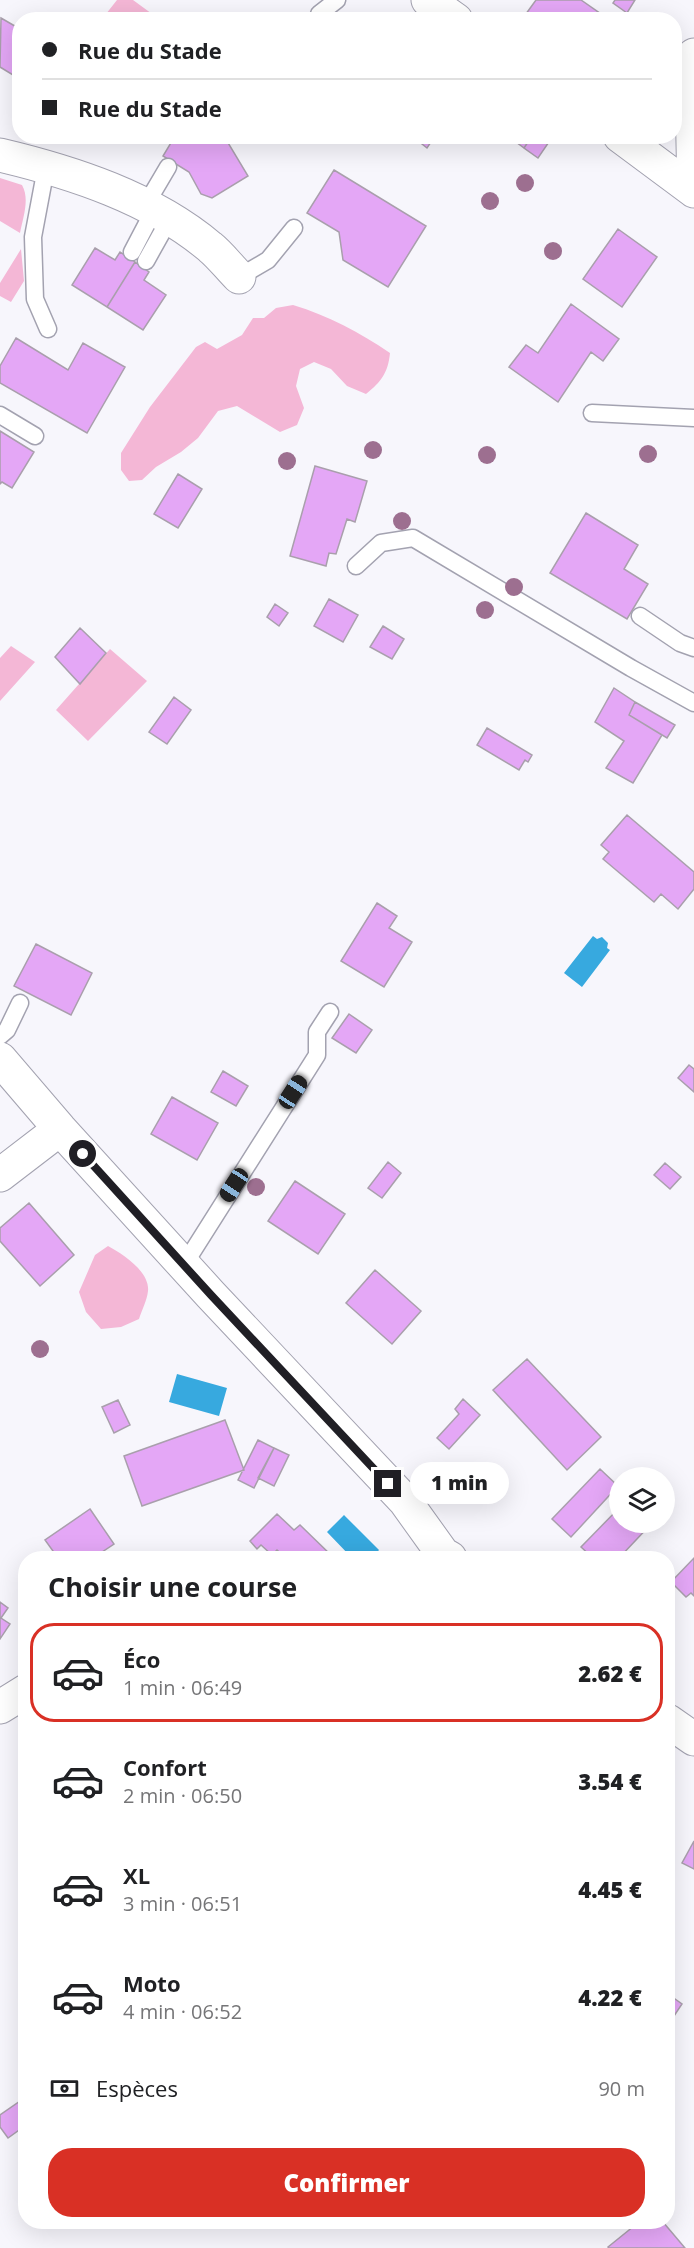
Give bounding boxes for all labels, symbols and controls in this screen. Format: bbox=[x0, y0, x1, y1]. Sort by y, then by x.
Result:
text: Rue du Stade bbox=[78, 35, 222, 65]
text: Rue du Stade bbox=[78, 93, 222, 123]
car bbox=[276, 1072, 310, 1112]
route start bbox=[69, 1140, 96, 1167]
car bbox=[217, 1165, 251, 1205]
callout: 1 min bbox=[409, 1463, 508, 1505]
map controls bbox=[609, 1467, 675, 1533]
button: layers bbox=[609, 1467, 675, 1533]
text: 1 min bbox=[431, 1469, 488, 1496]
route end bbox=[374, 1470, 401, 1497]
text: Choisir une course bbox=[48, 1568, 297, 1605]
text: Éco bbox=[123, 1644, 160, 1674]
icon: car bbox=[51, 1646, 105, 1700]
text: 2.62 € bbox=[578, 1658, 642, 1688]
text: 1 min · 06:49 bbox=[123, 1674, 242, 1701]
text: Confort bbox=[123, 1752, 207, 1782]
icon: car bbox=[51, 1754, 105, 1808]
text: 3.54 € bbox=[578, 1766, 642, 1796]
text: 2 min · 06:50 bbox=[123, 1782, 242, 1809]
text: XL bbox=[123, 1860, 150, 1890]
icon: car bbox=[51, 1862, 105, 1916]
text: 4.45 € bbox=[578, 1874, 642, 1904]
text: 3 min · 06:51 bbox=[123, 1890, 242, 1917]
text: Moto bbox=[123, 1968, 181, 1998]
icon: car bbox=[51, 1970, 105, 2024]
text: 4.22 € bbox=[578, 1982, 642, 2012]
text: 4 min · 06:52 bbox=[123, 1998, 242, 2025]
icon: cash bbox=[48, 2072, 81, 2105]
text: Espèces bbox=[96, 2073, 178, 2103]
text: 90 m bbox=[598, 2075, 645, 2102]
button: Confirmer bbox=[48, 2148, 645, 2217]

